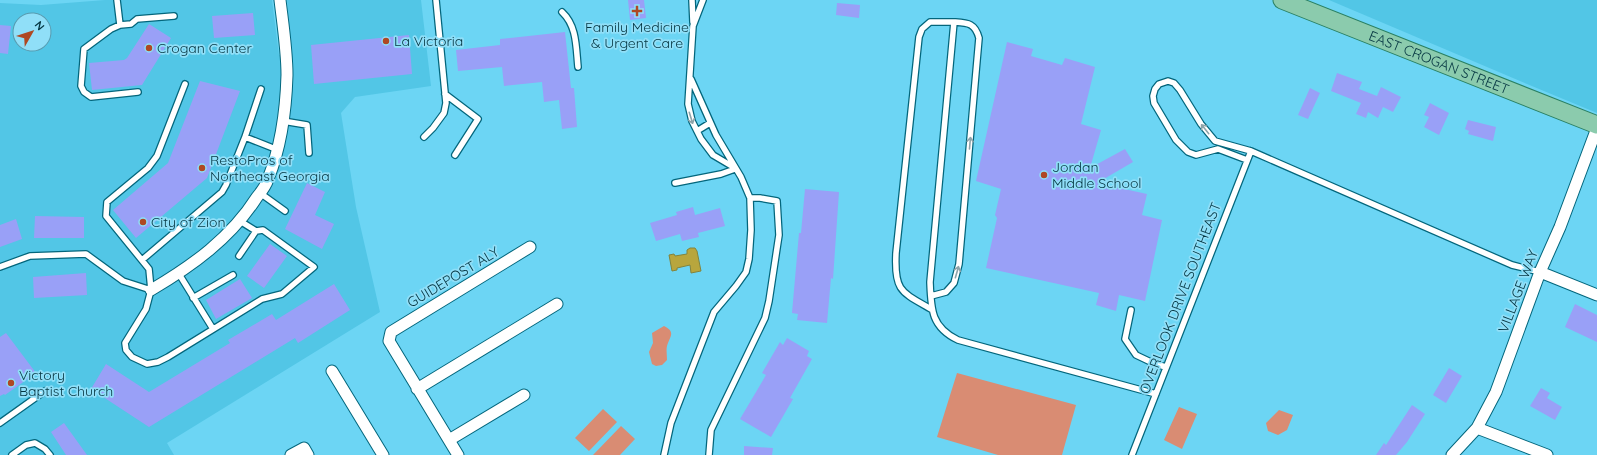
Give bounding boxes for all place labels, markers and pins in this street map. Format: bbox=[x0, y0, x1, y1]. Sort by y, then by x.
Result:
marker: Family Medicine & Urgent Care bbox=[631, 5, 643, 17]
place label: Family Medicine & Urgent Care bbox=[585, 18, 689, 52]
place label: La Victoria bbox=[394, 32, 463, 50]
marker: La Victoria bbox=[381, 36, 391, 46]
place label: Crogan Center bbox=[157, 39, 252, 57]
marker: Crogan Center bbox=[144, 43, 154, 53]
place label: RestoPros of Northeast Georgia bbox=[210, 151, 330, 185]
place label: Jordan Middle School bbox=[1052, 158, 1142, 192]
marker: RestoPros of Northeast Georgia bbox=[197, 163, 207, 173]
marker: Jordan Middle School bbox=[1039, 170, 1049, 180]
place label: City of Zion bbox=[151, 213, 226, 231]
marker: City of Zion bbox=[138, 217, 148, 227]
place label: Victory Baptist Church bbox=[19, 366, 113, 400]
marker: Victory Baptist Church bbox=[6, 378, 16, 388]

